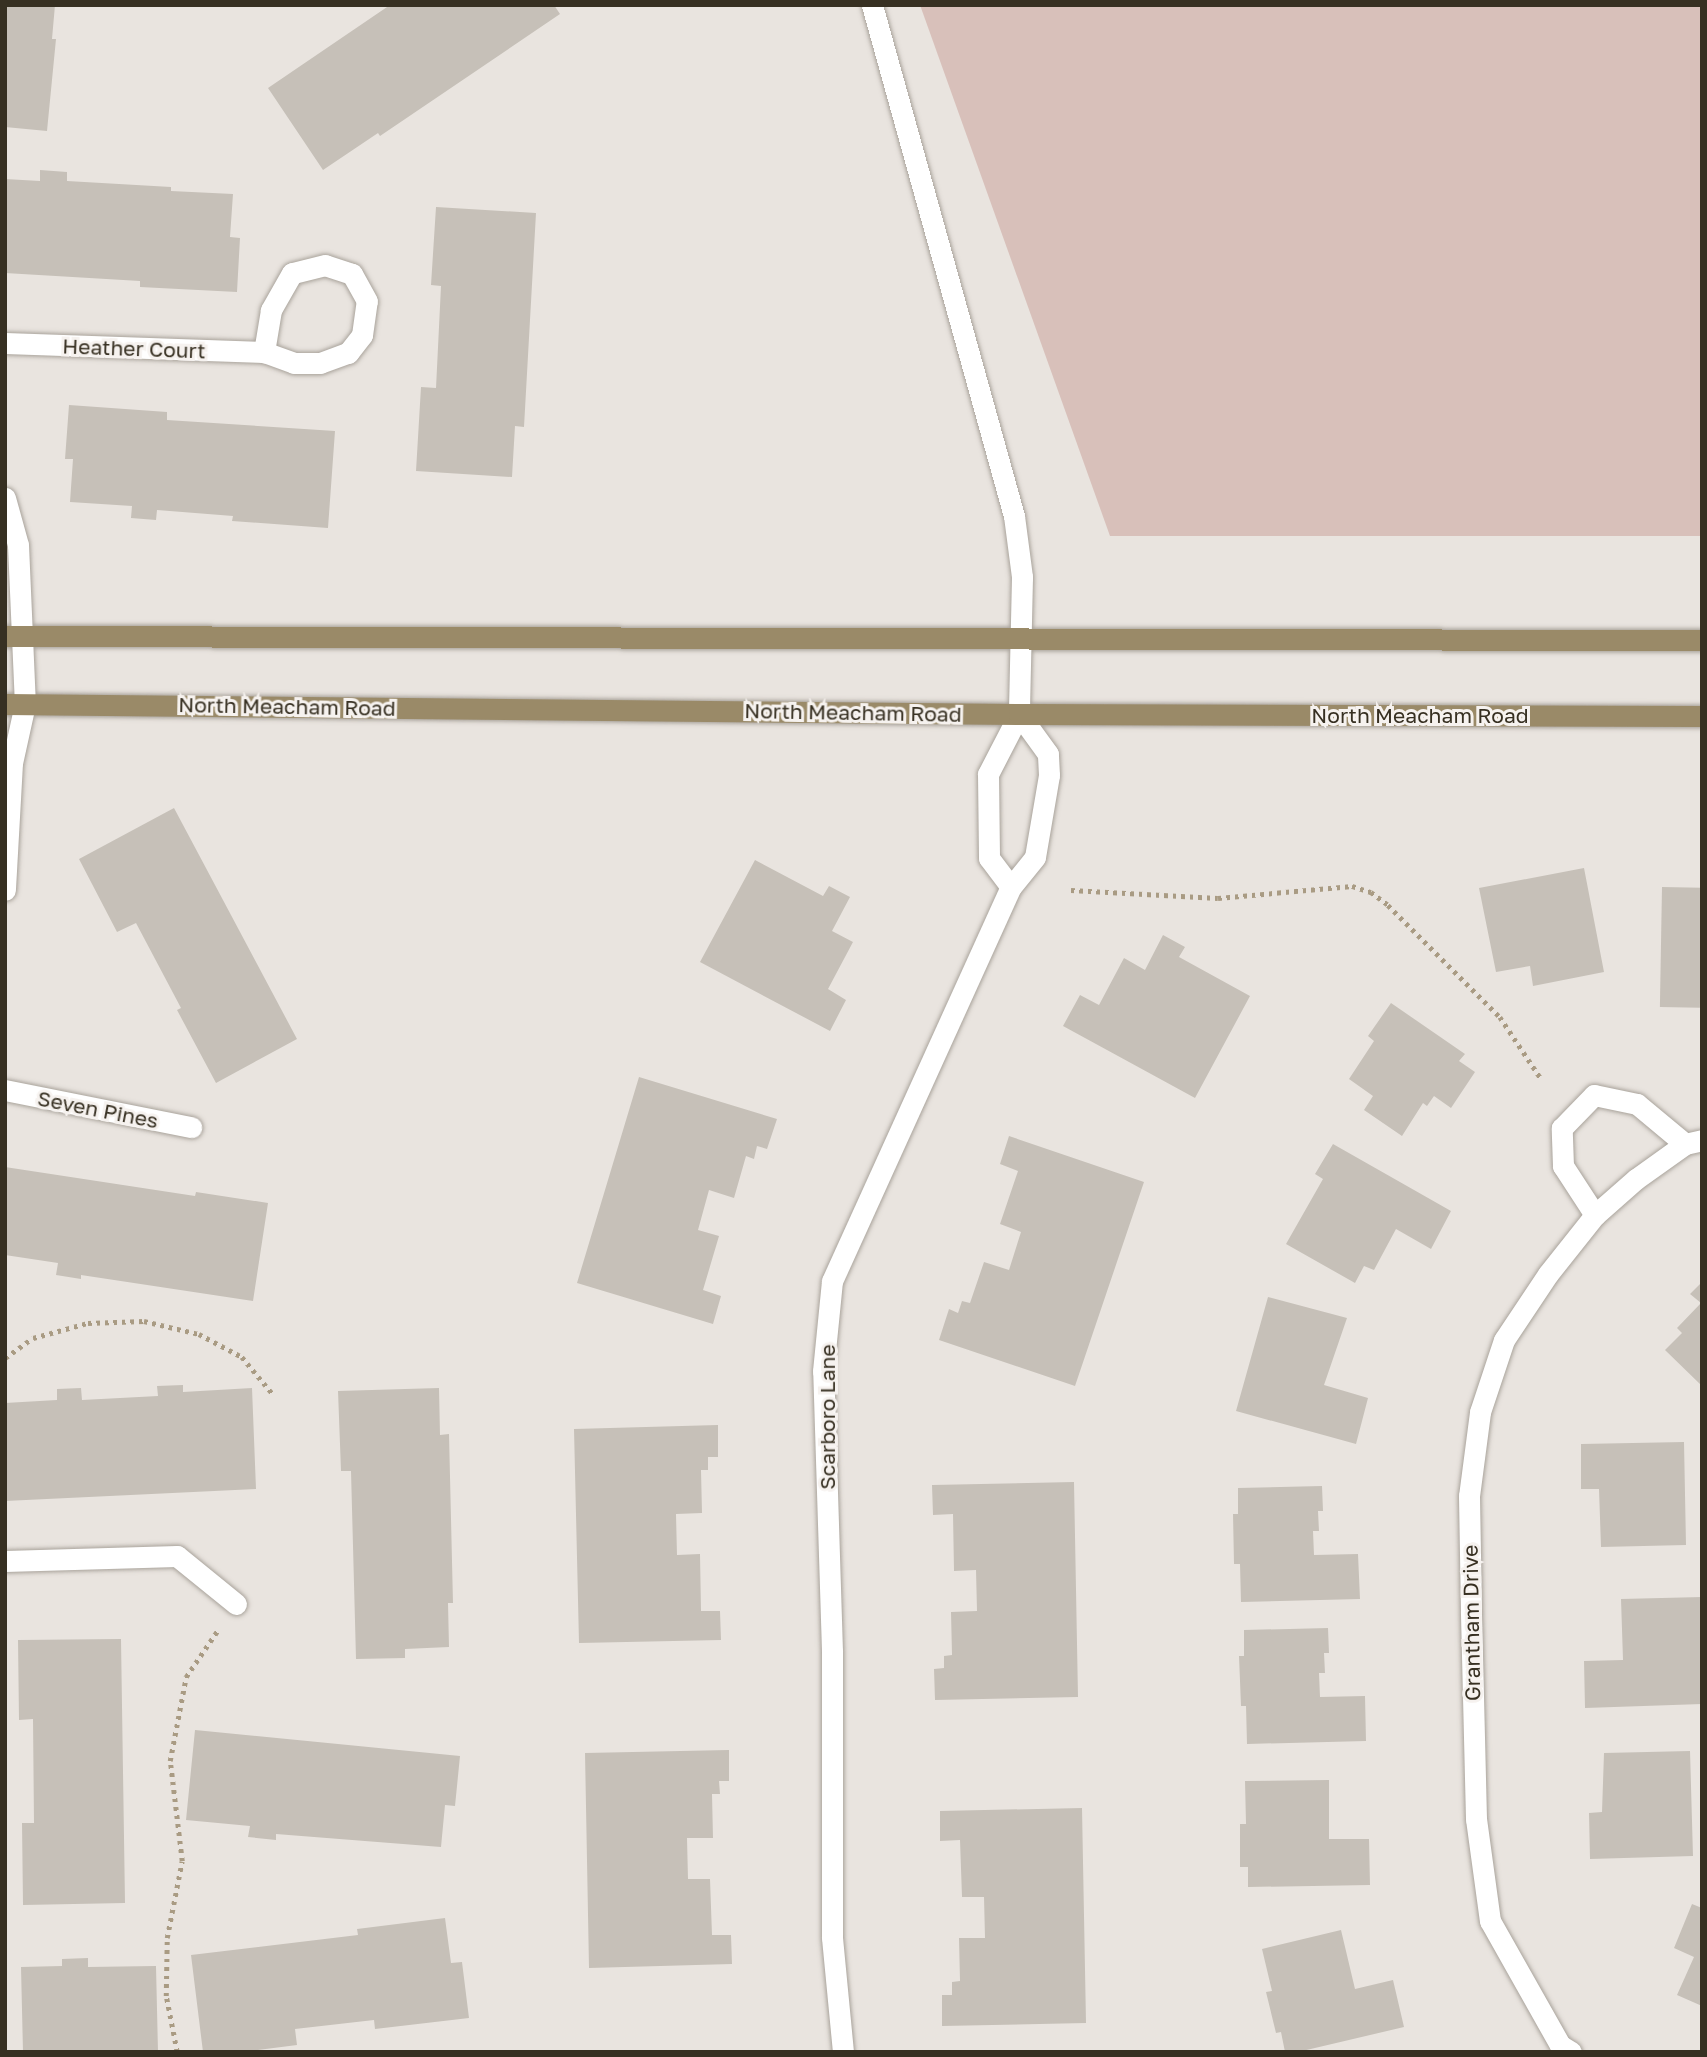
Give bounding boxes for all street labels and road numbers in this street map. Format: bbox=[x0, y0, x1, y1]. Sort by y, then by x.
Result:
street label: Heather Court bbox=[62, 333, 206, 363]
street label: North Meacham Road bbox=[178, 692, 396, 720]
street label: North Meacham Road bbox=[744, 698, 962, 726]
street label: North Meacham Road bbox=[1311, 702, 1529, 728]
street label: Seven Pines bbox=[35, 1085, 161, 1133]
street label: Scarboro Lane bbox=[814, 1344, 840, 1490]
street label: Grantham Drive bbox=[1457, 1545, 1485, 1701]

